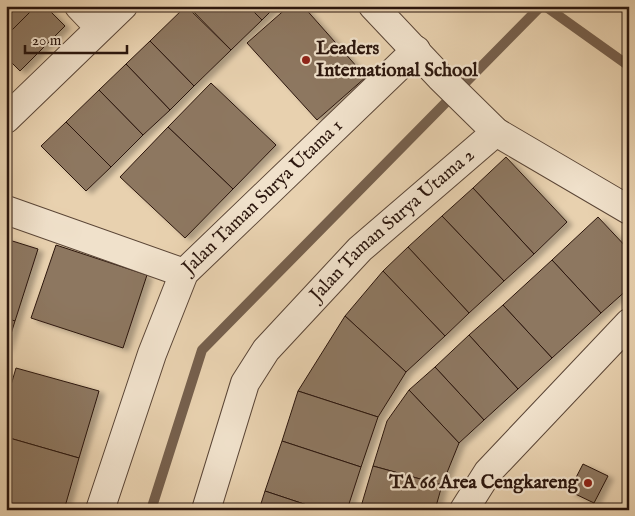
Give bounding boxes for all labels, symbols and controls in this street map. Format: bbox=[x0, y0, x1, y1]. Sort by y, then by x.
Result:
scale bar bbox=[25, 22, 128, 54]
text: 20 m bbox=[32, 31, 62, 50]
place label: Leaders International School bbox=[316, 37, 478, 83]
marker: Leaders International School bbox=[300, 54, 312, 66]
street label: Jalan Taman Surya Utama 1 bbox=[176, 114, 348, 281]
street label: Jalan Taman Surya Utama 2 bbox=[304, 143, 480, 308]
place label: TA 66 Area Cengkareng bbox=[388, 471, 579, 495]
marker: TA 66 Area Cengkareng bbox=[582, 477, 594, 489]

